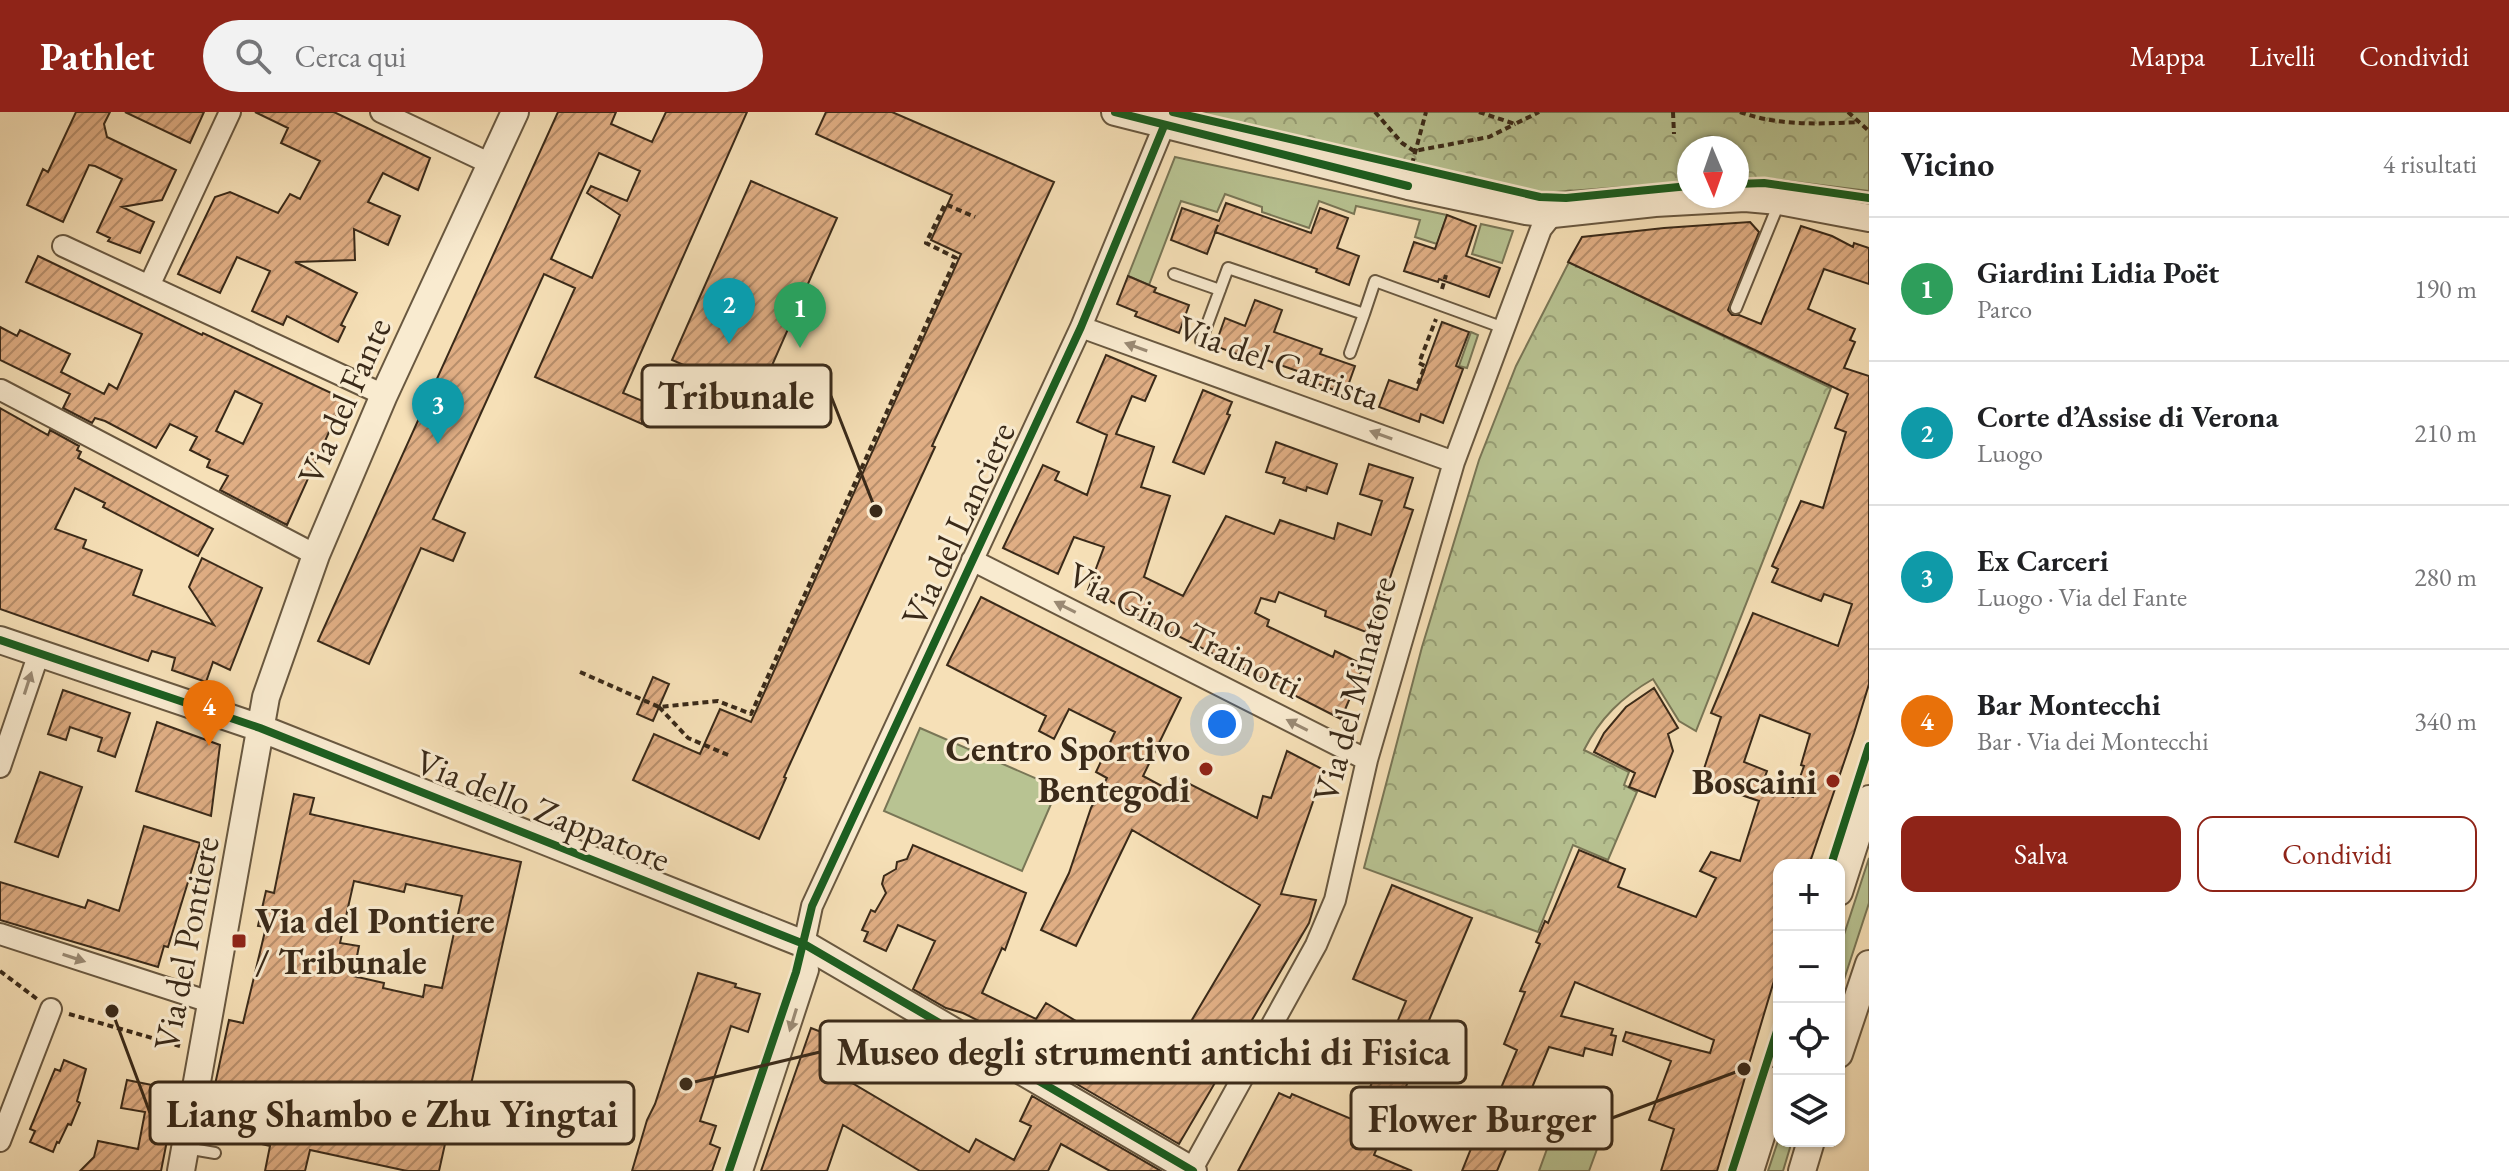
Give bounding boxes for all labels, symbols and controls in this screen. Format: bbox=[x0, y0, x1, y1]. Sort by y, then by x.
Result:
search box bbox=[203, 20, 763, 92]
text: Pathlet bbox=[40, 32, 155, 81]
icon: search bbox=[231, 34, 275, 78]
text: Cerca qui bbox=[295, 37, 406, 76]
text: Mappa bbox=[2130, 38, 2205, 74]
text: Livelli bbox=[2249, 38, 2315, 74]
text: Condividi bbox=[2359, 38, 2469, 74]
north arrow bbox=[1677, 136, 1749, 208]
text: Vicino bbox=[1901, 142, 1994, 186]
text: 4 risultati bbox=[2383, 147, 2477, 181]
text: Giardini Lidia Poët bbox=[1977, 253, 2219, 292]
text: 1 bbox=[1920, 272, 1934, 306]
text: 190 m bbox=[2414, 272, 2477, 306]
pin: 2 bbox=[703, 278, 755, 344]
pin: 1 bbox=[774, 282, 826, 348]
text: Parco bbox=[1977, 292, 2032, 326]
street label: Via del Carrista bbox=[1171, 304, 1387, 421]
street label: Via del Fante bbox=[286, 310, 402, 492]
one-way arrow bbox=[1124, 340, 1148, 353]
callout: Tribunale bbox=[642, 365, 831, 427]
text: Tribunale bbox=[658, 371, 814, 420]
pin: 3 bbox=[412, 378, 464, 444]
text: Corte d’Assise di Verona bbox=[1977, 397, 2279, 436]
street label: Via del Lanciere bbox=[890, 414, 1026, 634]
text: 2 bbox=[1920, 416, 1934, 450]
text: 210 m bbox=[2414, 416, 2477, 450]
one-way arrow bbox=[1368, 429, 1392, 441]
text: Luogo bbox=[1977, 436, 2043, 470]
text: Ex Carceri bbox=[1977, 541, 2109, 580]
street label: Via Gino Trainotti bbox=[1060, 551, 1310, 709]
text: 3 bbox=[1920, 560, 1934, 594]
text: 280 m bbox=[2414, 560, 2477, 594]
street label: Via del Minatore bbox=[1301, 571, 1407, 807]
text: Luogo · Via del Fante bbox=[1977, 580, 2187, 614]
one-way arrow bbox=[1054, 600, 1077, 614]
one-way arrow bbox=[23, 671, 35, 695]
pin: 4 bbox=[183, 680, 235, 746]
text: Bar Montecchi bbox=[1977, 685, 2161, 724]
your location bbox=[1202, 704, 1242, 744]
text: 4 bbox=[1920, 704, 1934, 738]
text: 340 m bbox=[2414, 704, 2477, 738]
one-way arrow bbox=[1286, 718, 1309, 731]
text: Bar · Via dei Montecchi bbox=[1977, 724, 2209, 758]
place label: Centro Sportivo Bentegodi bbox=[945, 725, 1190, 813]
street label: Via dello Zappatore bbox=[409, 738, 677, 882]
place label: Boscaini bbox=[1692, 758, 1817, 805]
marker: Centro Sportivo Bentegodi bbox=[1197, 760, 1215, 778]
marker: Boscaini bbox=[1824, 772, 1842, 790]
button: Salva bbox=[1901, 816, 2181, 892]
button: Condividi bbox=[2197, 816, 2477, 892]
street label: Via del Pontiere bbox=[142, 832, 230, 1054]
map controls bbox=[1773, 859, 1845, 1147]
button: + bbox=[1773, 859, 1845, 931]
place label: Via del Pontiere / Tribunale bbox=[255, 897, 495, 985]
button: − bbox=[1773, 931, 1845, 1003]
marker: Via del Pontiere / Tribunale bbox=[230, 932, 248, 950]
one-way arrow bbox=[62, 953, 86, 965]
button: locate bbox=[1773, 1003, 1845, 1075]
one-way arrow bbox=[786, 1008, 799, 1032]
callout: Museo degli strumenti antichi di Fisica bbox=[820, 1021, 1466, 1083]
text: Museo degli strumenti antichi di Fisica bbox=[836, 1027, 1451, 1076]
button: layers bbox=[1773, 1075, 1845, 1147]
callout: Liang Shambo e Zhu Yingtai bbox=[150, 1082, 634, 1144]
callout: Flower Burger bbox=[1351, 1087, 1612, 1149]
text: Liang Shambo e Zhu Yingtai bbox=[166, 1089, 618, 1138]
text: Flower Burger bbox=[1368, 1094, 1597, 1143]

